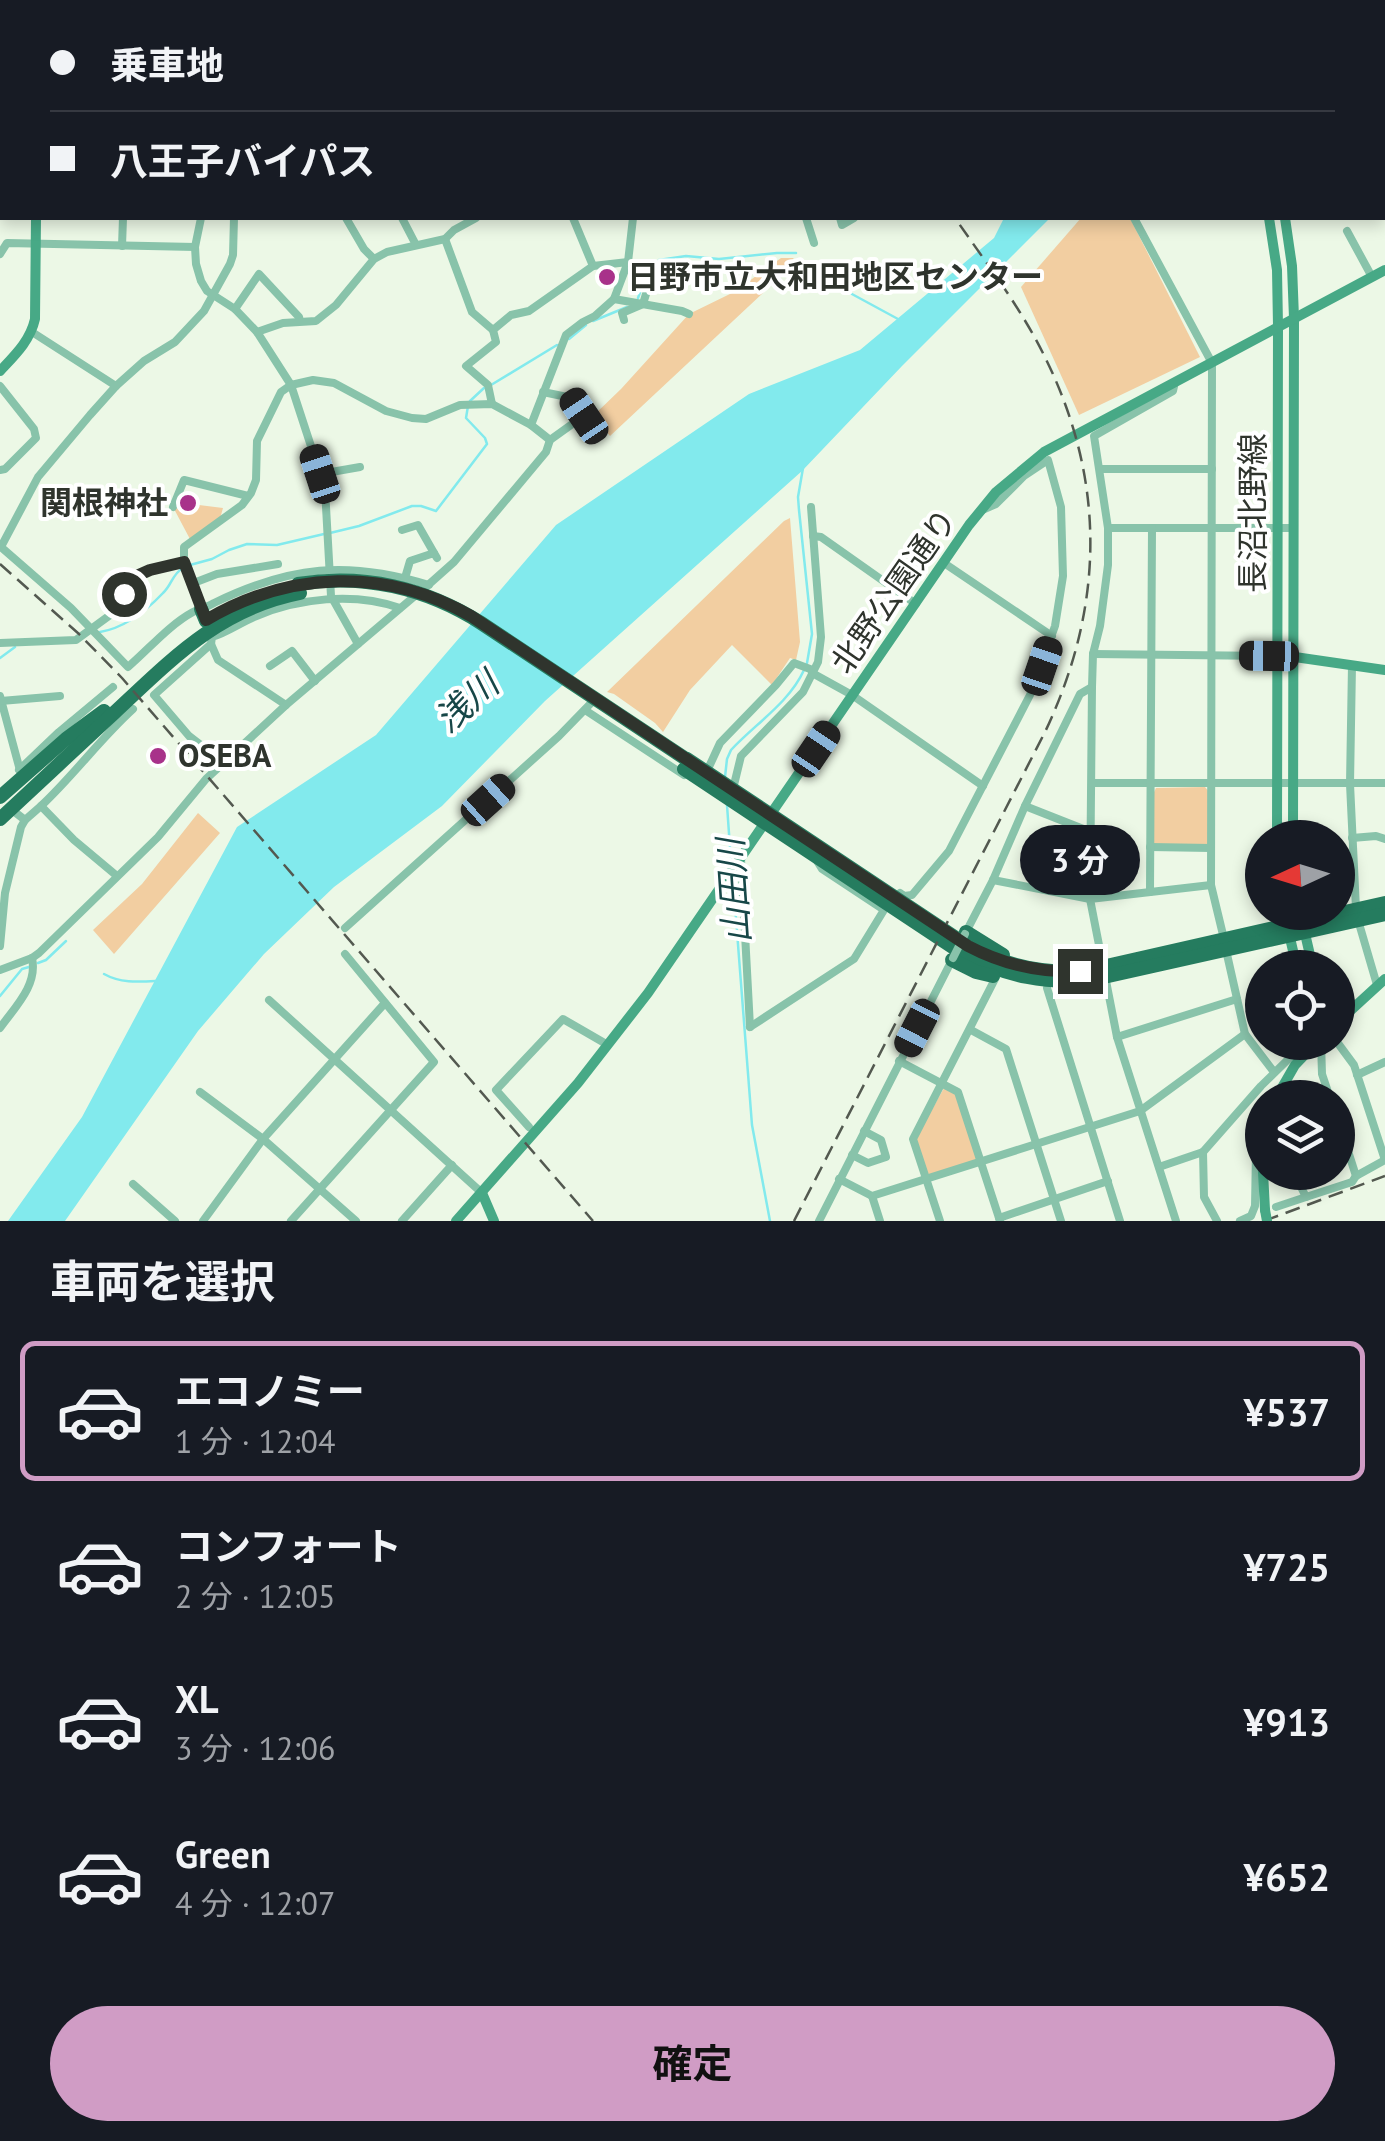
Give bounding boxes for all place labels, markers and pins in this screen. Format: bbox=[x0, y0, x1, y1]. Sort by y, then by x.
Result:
place label: 日野市立大和田地区センター bbox=[627, 255, 1043, 297]
marker: 日野市立大和田地区センター bbox=[596, 266, 618, 288]
place label: 関根神社 bbox=[40, 481, 168, 523]
marker: 関根神社 bbox=[177, 492, 199, 514]
place label: OSEBA bbox=[178, 734, 272, 776]
marker: OSEBA bbox=[147, 745, 169, 767]

